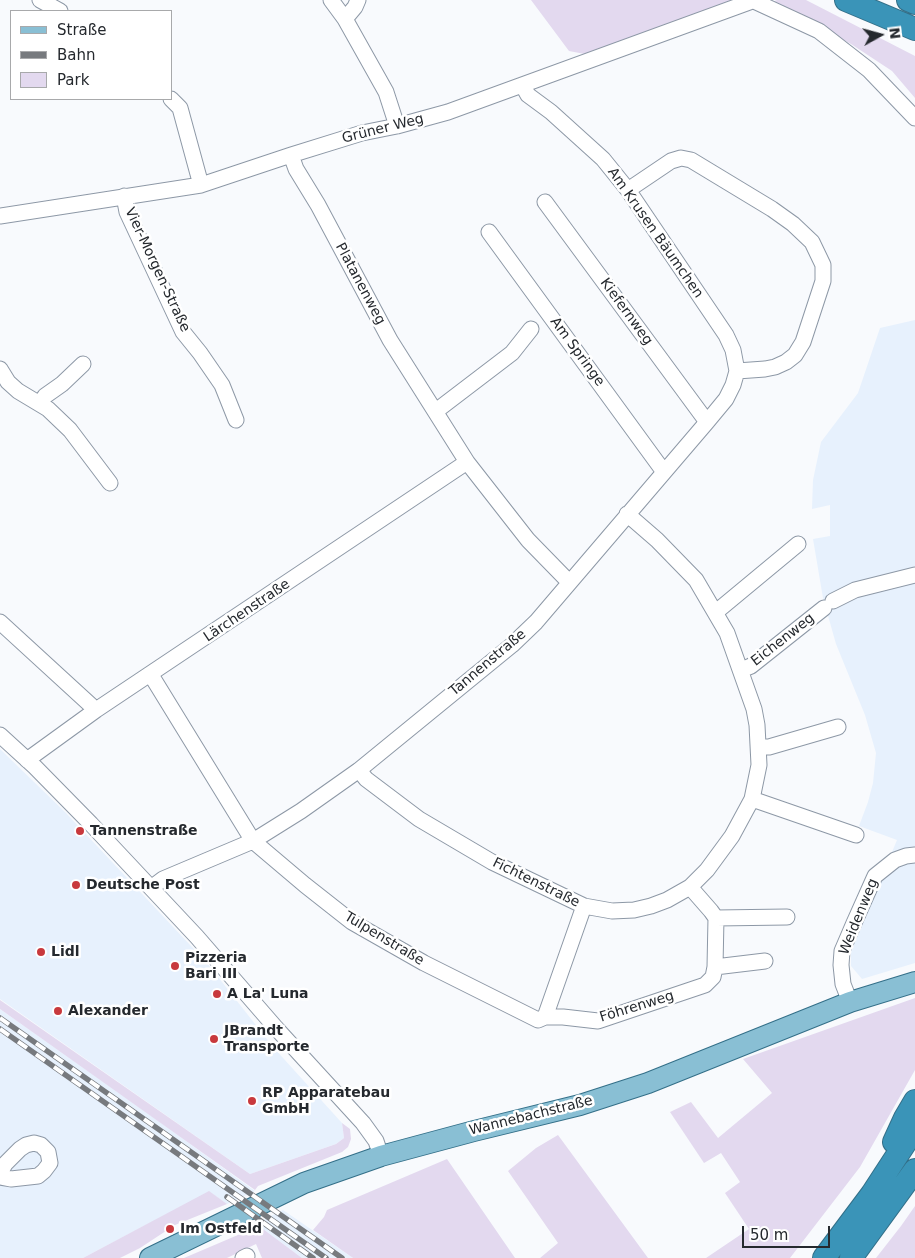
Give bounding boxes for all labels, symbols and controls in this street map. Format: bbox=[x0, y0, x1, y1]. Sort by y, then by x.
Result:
legend bbox=[10, 10, 172, 100]
north arrow bbox=[855, 10, 905, 60]
text: Straße bbox=[57, 21, 106, 39]
text: N bbox=[886, 26, 904, 40]
text: Bahn bbox=[57, 46, 96, 64]
text: Park bbox=[57, 71, 89, 89]
street label: Grüner Weg bbox=[340, 111, 426, 147]
street label: Am Krusen Bäumchen bbox=[604, 165, 706, 301]
street label: Vier-Morgen-Straße bbox=[121, 205, 193, 335]
street label: Platanenweg bbox=[331, 240, 389, 328]
street label: Kiefernweg bbox=[596, 275, 656, 349]
street label: Am Springe bbox=[546, 314, 608, 390]
street label: Lärchenstraße bbox=[201, 576, 293, 646]
street label: Eichenweg bbox=[748, 610, 818, 670]
street label: Tannenstraße bbox=[446, 626, 530, 700]
place label: Tannenstraße bbox=[90, 823, 198, 839]
marker: Tannenstraße bbox=[74, 825, 86, 837]
street label: Fichtenstraße bbox=[490, 855, 582, 911]
street label: Weidenweg bbox=[836, 876, 882, 958]
place label: Deutsche Post bbox=[86, 877, 200, 893]
marker: Deutsche Post bbox=[70, 879, 82, 891]
street label: Tulpenstraße bbox=[341, 909, 427, 969]
place label: Lidl bbox=[51, 944, 80, 960]
marker: Lidl bbox=[35, 946, 47, 958]
place label: Pizzeria Bari III bbox=[185, 950, 247, 982]
marker: Pizzeria Bari III bbox=[169, 960, 181, 972]
place label: A La' Luna bbox=[227, 986, 309, 1002]
marker: A La' Luna bbox=[211, 988, 223, 1000]
street label: Föhrenweg bbox=[598, 988, 676, 1026]
place label: Alexander bbox=[68, 1003, 148, 1019]
marker: Alexander bbox=[52, 1005, 64, 1017]
place label: JBrandt Transporte bbox=[224, 1023, 309, 1056]
marker: JBrandt Transporte bbox=[208, 1033, 220, 1045]
place label: RP Apparatebau GmbH bbox=[262, 1085, 390, 1118]
street label: Wannebachstraße bbox=[468, 1093, 594, 1139]
marker: RP Apparatebau GmbH bbox=[246, 1095, 258, 1107]
scale bar bbox=[745, 1216, 832, 1248]
place label: Im Ostfeld bbox=[180, 1221, 262, 1237]
marker: Im Ostfeld bbox=[164, 1223, 176, 1235]
text: 50 m bbox=[750, 1226, 788, 1244]

